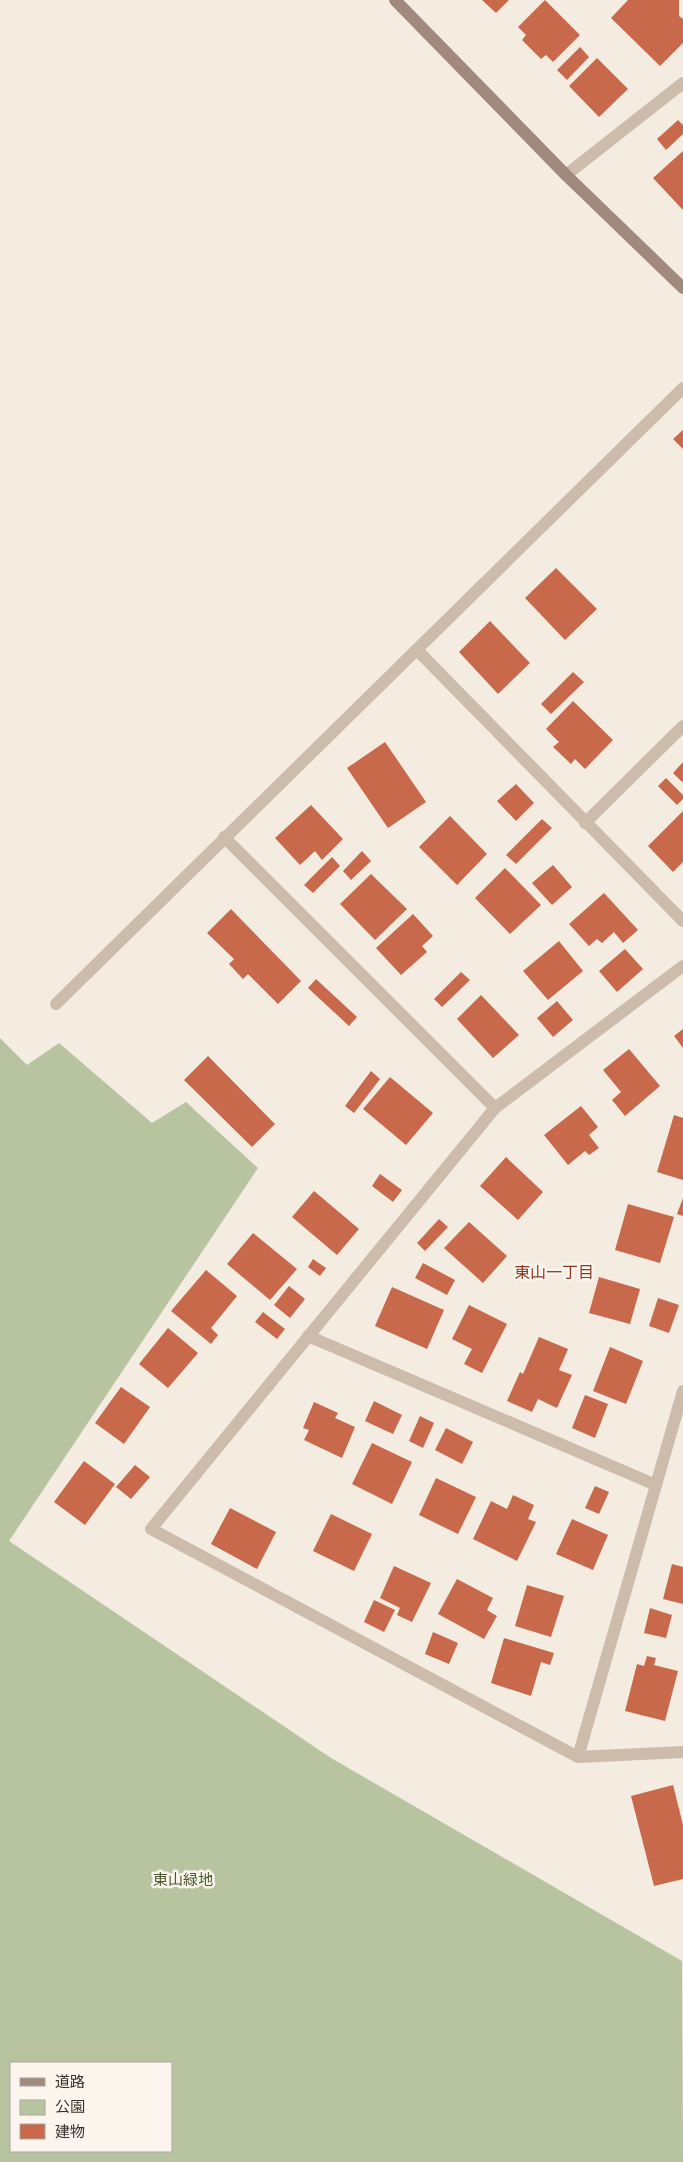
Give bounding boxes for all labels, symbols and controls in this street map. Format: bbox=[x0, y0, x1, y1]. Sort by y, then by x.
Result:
district label: 東山一丁目 bbox=[514, 1264, 594, 1283]
park label: 東山緑地 bbox=[153, 1871, 213, 1890]
legend bbox=[10, 2062, 172, 2152]
text: 道路 bbox=[55, 2073, 85, 2092]
text: 公園 bbox=[55, 2098, 85, 2117]
text: 建物 bbox=[55, 2123, 85, 2142]

